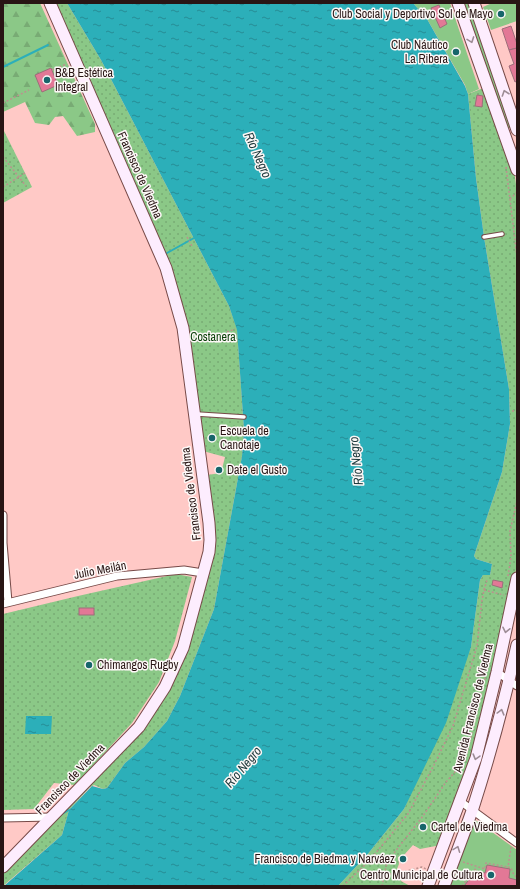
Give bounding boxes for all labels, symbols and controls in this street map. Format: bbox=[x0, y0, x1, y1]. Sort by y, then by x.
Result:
place label: Club Social y Deportivo Sol de Mayo bbox=[332, 6, 493, 22]
marker: Club Social y Deportivo Sol de Mayo bbox=[496, 9, 506, 19]
one-way arrow bbox=[467, 36, 475, 43]
place label: Club Náutico La Ribera bbox=[391, 37, 449, 67]
marker: Club Náutico La Ribera bbox=[451, 47, 461, 57]
place label: B&B Estética Integral bbox=[55, 65, 114, 95]
marker: B&B Estética Integral bbox=[42, 75, 52, 85]
one-way arrow bbox=[501, 89, 509, 96]
street label: Francisco de Viedma bbox=[114, 129, 167, 221]
water label: Río Negro bbox=[240, 129, 276, 181]
park label: Costanera bbox=[190, 329, 236, 345]
place label: Escuela de Canotaje bbox=[220, 423, 269, 453]
marker: Escuela de Canotaje bbox=[207, 433, 217, 443]
water label: Río Negro bbox=[345, 436, 367, 486]
street label: Francisco de Viedma bbox=[177, 446, 205, 541]
place label: Date el Gusto bbox=[227, 462, 287, 478]
marker: Date el Gusto bbox=[214, 465, 224, 475]
street label: Julio Meilán bbox=[72, 557, 128, 583]
one-way arrow bbox=[502, 627, 511, 633]
street label: Avenida Francisco de Viedma bbox=[449, 641, 497, 775]
place label: Chimangos Rugby bbox=[97, 657, 179, 673]
marker: Chimangos Rugby bbox=[84, 660, 94, 670]
one-way arrow bbox=[496, 709, 505, 716]
street label: Francisco de Viedma bbox=[32, 739, 109, 818]
water label: Río Negro bbox=[221, 743, 265, 791]
one-way arrow bbox=[472, 753, 481, 760]
place label: Cartel de Viedma bbox=[431, 819, 508, 835]
marker: Cartel de Viedma bbox=[418, 822, 428, 832]
one-way arrow bbox=[453, 846, 461, 853]
place label: Francisco de Biedma y Narváez bbox=[254, 851, 395, 867]
marker: Francisco de Biedma y Narváez bbox=[398, 854, 408, 864]
place label: Centro Municipal de Cultura bbox=[360, 867, 484, 883]
marker: Centro Municipal de Cultura bbox=[486, 870, 496, 880]

